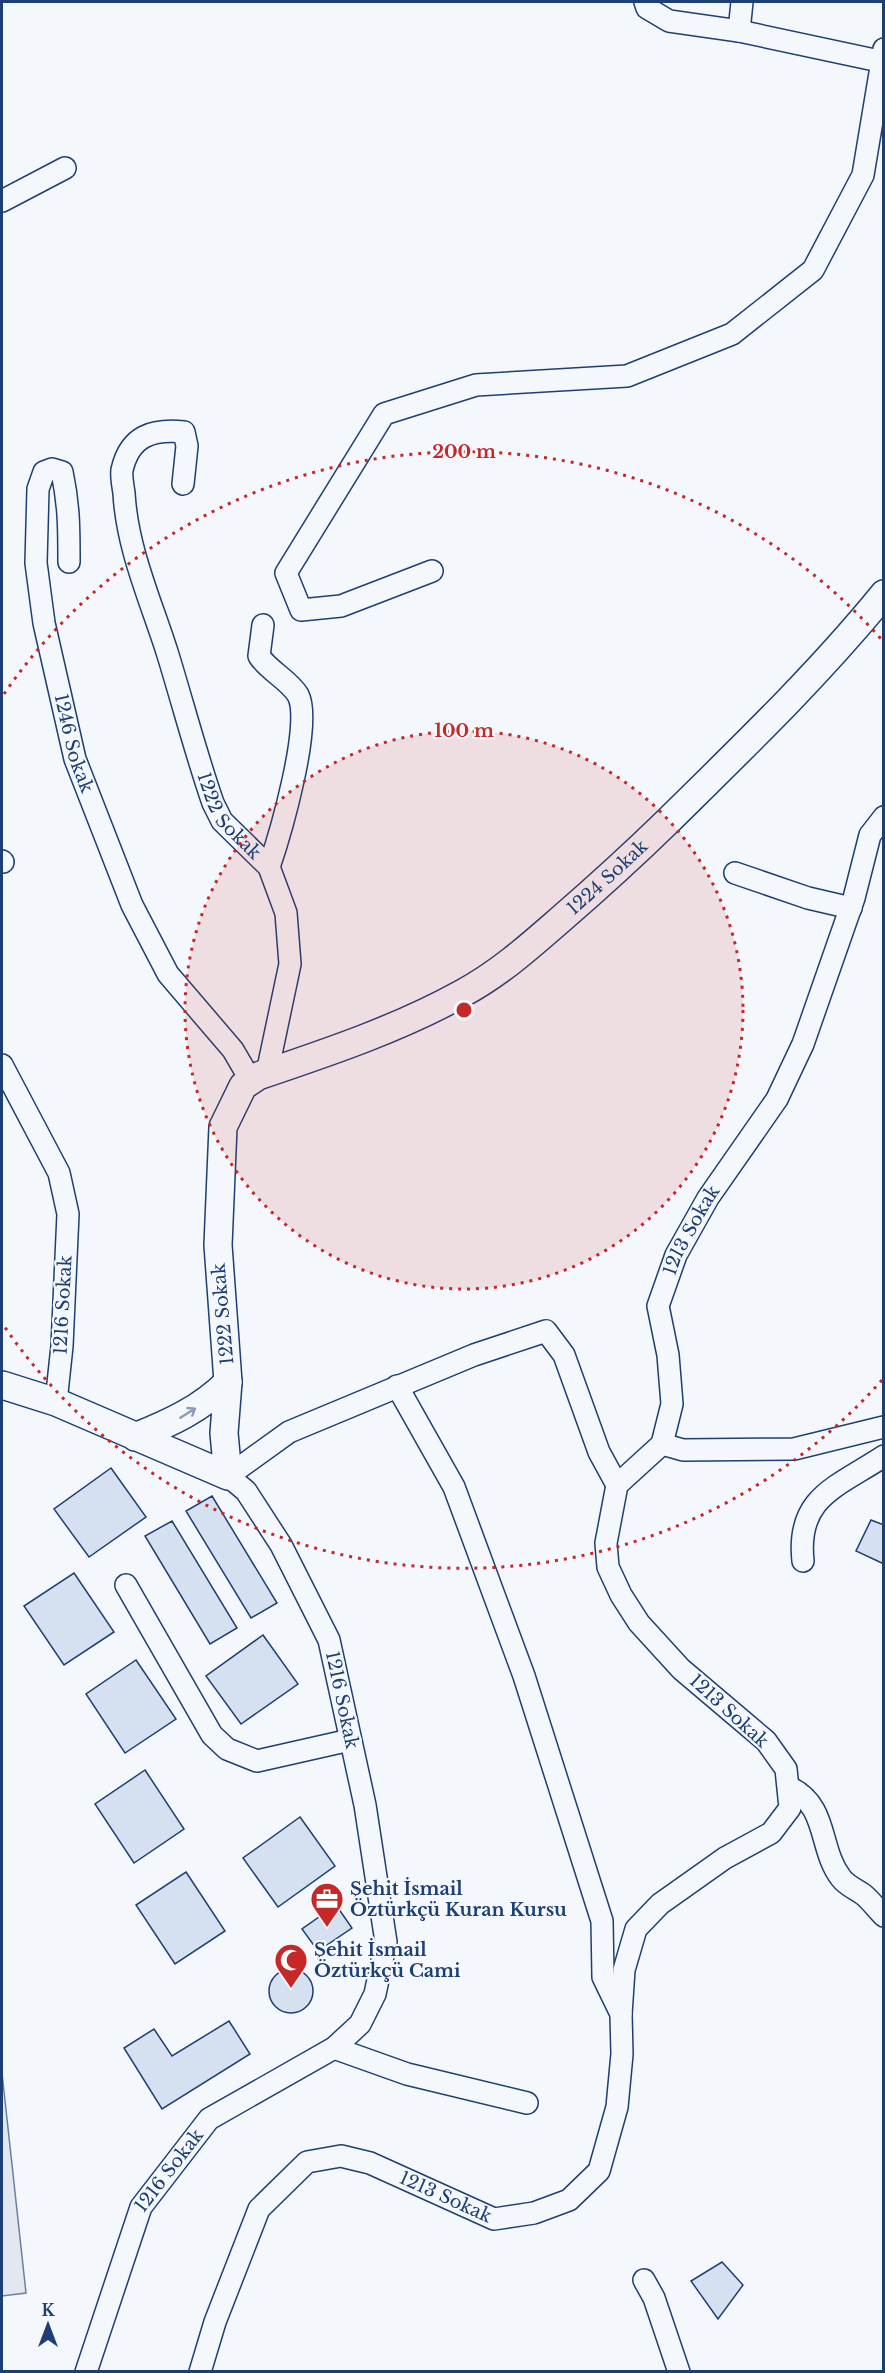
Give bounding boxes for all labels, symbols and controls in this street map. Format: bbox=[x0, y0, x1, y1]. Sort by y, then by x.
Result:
text: 200 m bbox=[432, 441, 496, 463]
street label: 1246 Sokak bbox=[49, 692, 98, 796]
text: 100 m bbox=[434, 720, 494, 742]
street label: 1222 Sokak bbox=[193, 770, 266, 864]
street label: 1224 Sokak bbox=[563, 835, 652, 920]
centre of rings bbox=[454, 1000, 474, 1020]
street label: 1213 Sokak bbox=[659, 1181, 724, 1278]
street label: 1216 Sokak bbox=[49, 1255, 77, 1355]
street label: 1222 Sokak bbox=[208, 1262, 238, 1366]
one-way arrow bbox=[179, 1407, 196, 1419]
street label: 1216 Sokak bbox=[321, 1649, 363, 1751]
street label: 1213 Sokak bbox=[685, 1670, 773, 1752]
place label: Şehit İsmail Öztürkçü Kuran Kursu bbox=[350, 1877, 567, 1921]
office icon: Şehit İsmail Öztürkçü Kuran Kursu bbox=[309, 1881, 345, 1928]
place label: Şehit İsmail Öztürkçü Cami bbox=[314, 1938, 461, 1982]
mosque icon: Şehit İsmail Öztürkçü Cami bbox=[273, 1942, 309, 1989]
street label: 1216 Sokak bbox=[130, 2124, 208, 2217]
street label: 1213 Sokak bbox=[396, 2167, 495, 2228]
north arrow bbox=[18, 2295, 78, 2355]
text: K bbox=[41, 2300, 55, 2320]

